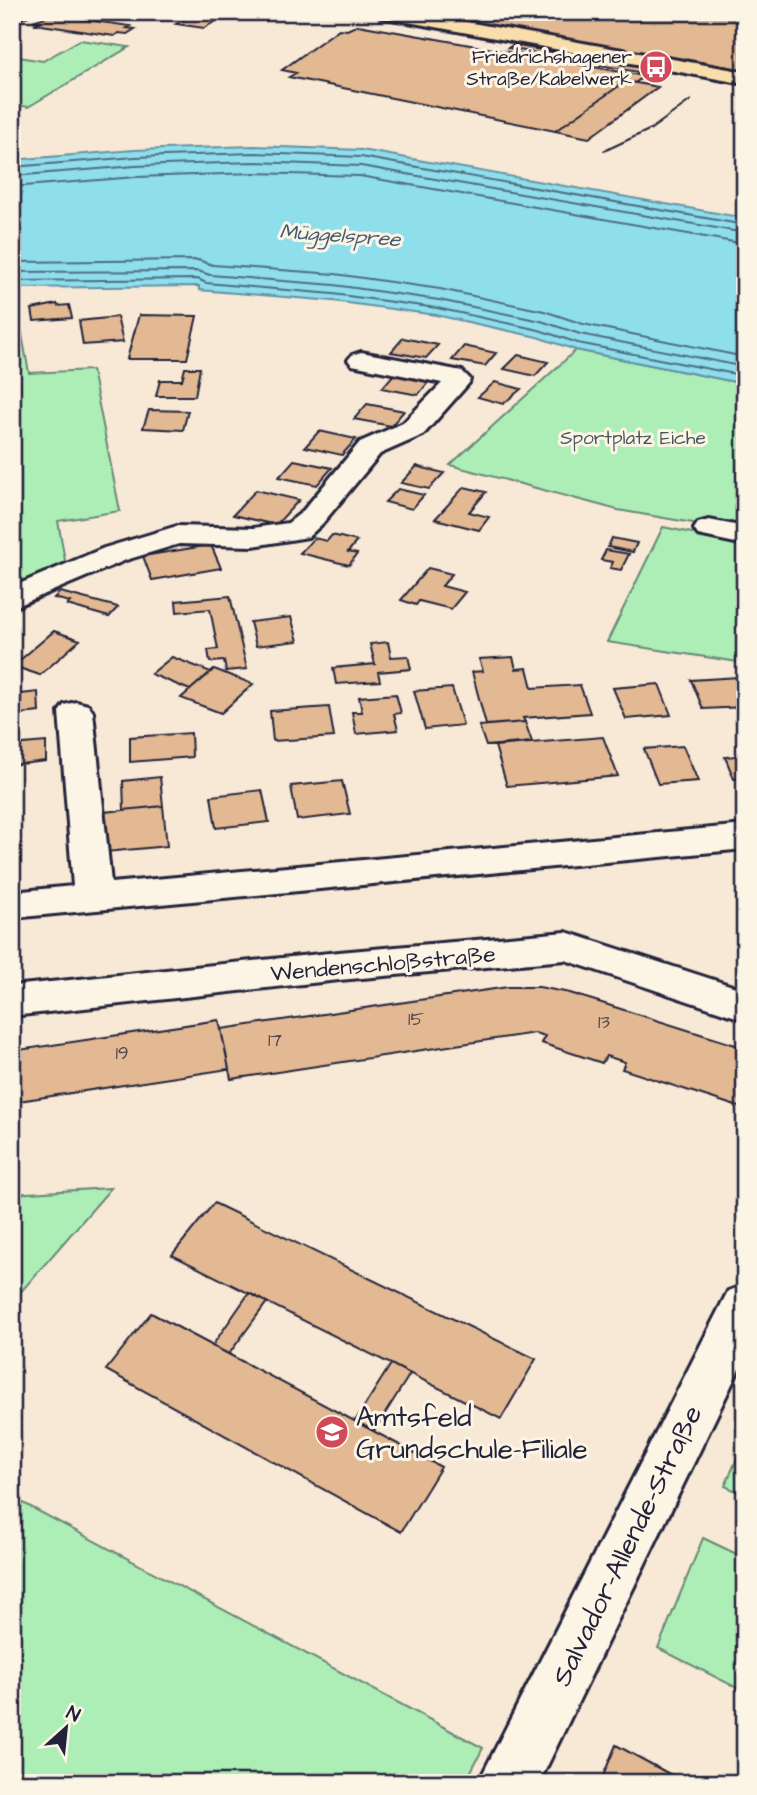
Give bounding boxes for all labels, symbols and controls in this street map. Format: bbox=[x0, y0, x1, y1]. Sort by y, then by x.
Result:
place label: Friedrichshagener Straße/Kabelwerk bbox=[467, 44, 633, 93]
bus stop icon: Friedrichshagener Straße/Kabelwerk bbox=[637, 48, 675, 86]
water label: Müggelspree bbox=[279, 217, 403, 255]
park label: Sportplatz Eiche bbox=[560, 425, 706, 452]
street label: Wendenschloßstraße bbox=[269, 938, 497, 990]
house number: 15 bbox=[408, 1006, 424, 1033]
house number: 13 bbox=[598, 1009, 610, 1036]
house number: 17 bbox=[268, 1027, 282, 1054]
house number: 19 bbox=[115, 1040, 129, 1067]
place label: Amtsfeld Grundschule-Filiale bbox=[356, 1398, 588, 1469]
street label: Salvador-Allende-Straße bbox=[542, 1399, 712, 1693]
school or university icon: Amtsfeld Grundschule-Filiale bbox=[313, 1413, 351, 1451]
north arrow bbox=[32, 1694, 102, 1764]
text: N bbox=[62, 1699, 85, 1729]

